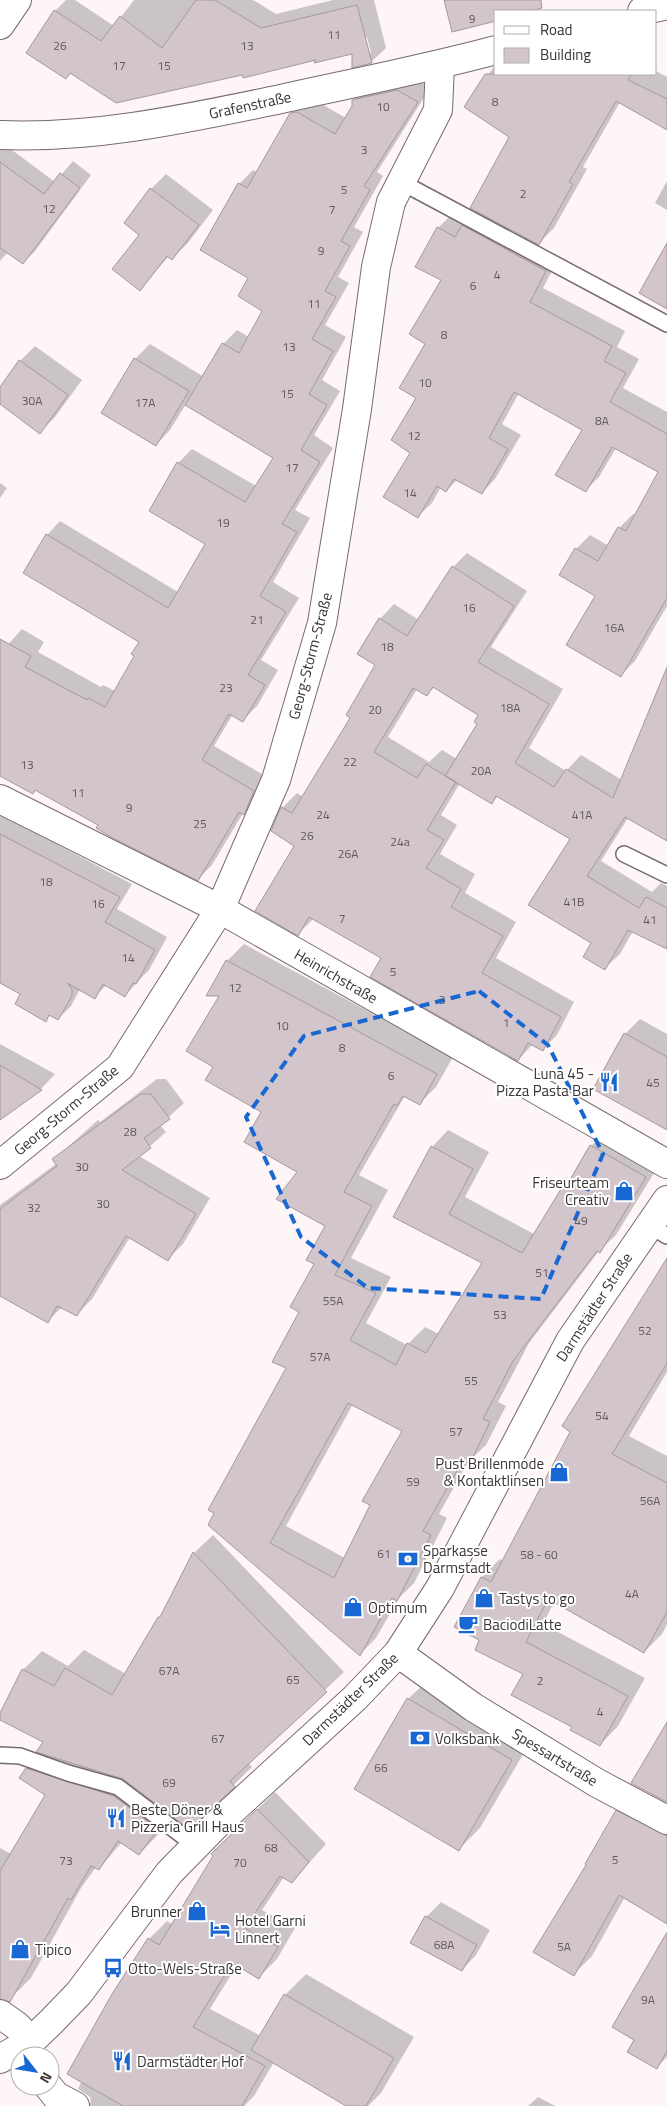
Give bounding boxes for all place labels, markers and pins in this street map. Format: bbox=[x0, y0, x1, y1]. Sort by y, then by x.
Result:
place label: Luna 45 - Pizza Pasta Bar bbox=[496, 1062, 594, 1102]
restaurant icon: Luna 45 - Pizza Pasta Bar bbox=[598, 1071, 620, 1093]
place label: Friseurteam Creativ bbox=[532, 1171, 609, 1211]
shop icon: Friseurteam Creativ bbox=[613, 1180, 635, 1202]
place label: Pust Brillenmode & Kontaktlinsen bbox=[435, 1452, 544, 1492]
shop icon: Pust Brillenmode & Kontaktlinsen bbox=[548, 1461, 570, 1483]
place label: Sparkasse Darmstadt bbox=[423, 1539, 492, 1579]
bank icon: Sparkasse Darmstadt bbox=[397, 1548, 419, 1570]
shop icon: Tastys to go bbox=[473, 1587, 495, 1609]
place label: Tastys to go bbox=[499, 1587, 575, 1610]
shop icon: Optimum bbox=[342, 1596, 364, 1618]
place label: Optimum bbox=[368, 1596, 427, 1619]
cafe icon: BaciodiLatte bbox=[457, 1613, 479, 1635]
place label: BaciodiLatte bbox=[483, 1613, 562, 1636]
bank icon: Volksbank bbox=[409, 1727, 431, 1749]
place label: Volksbank bbox=[435, 1727, 499, 1750]
place label: Beste Döner & Pizzeria Grill Haus bbox=[131, 1798, 244, 1838]
restaurant icon: Beste Döner & Pizzeria Grill Haus bbox=[105, 1807, 127, 1829]
place label: Brunner bbox=[131, 1900, 182, 1923]
shop icon: Brunner bbox=[186, 1900, 208, 1922]
place label: Hotel Garni Linnert bbox=[235, 1909, 306, 1949]
hotel icon: Hotel Garni Linnert bbox=[209, 1918, 231, 1940]
shop icon: Tipico bbox=[9, 1938, 31, 1960]
place label: Tipico bbox=[35, 1938, 72, 1961]
bus stop icon: Otto-Wels-Straße bbox=[102, 1957, 124, 1979]
place label: Otto-Wels-Straße bbox=[128, 1957, 242, 1980]
restaurant icon: Darmstädter Hof bbox=[111, 2050, 133, 2072]
place label: Darmstädter Hof bbox=[137, 2050, 244, 2073]

